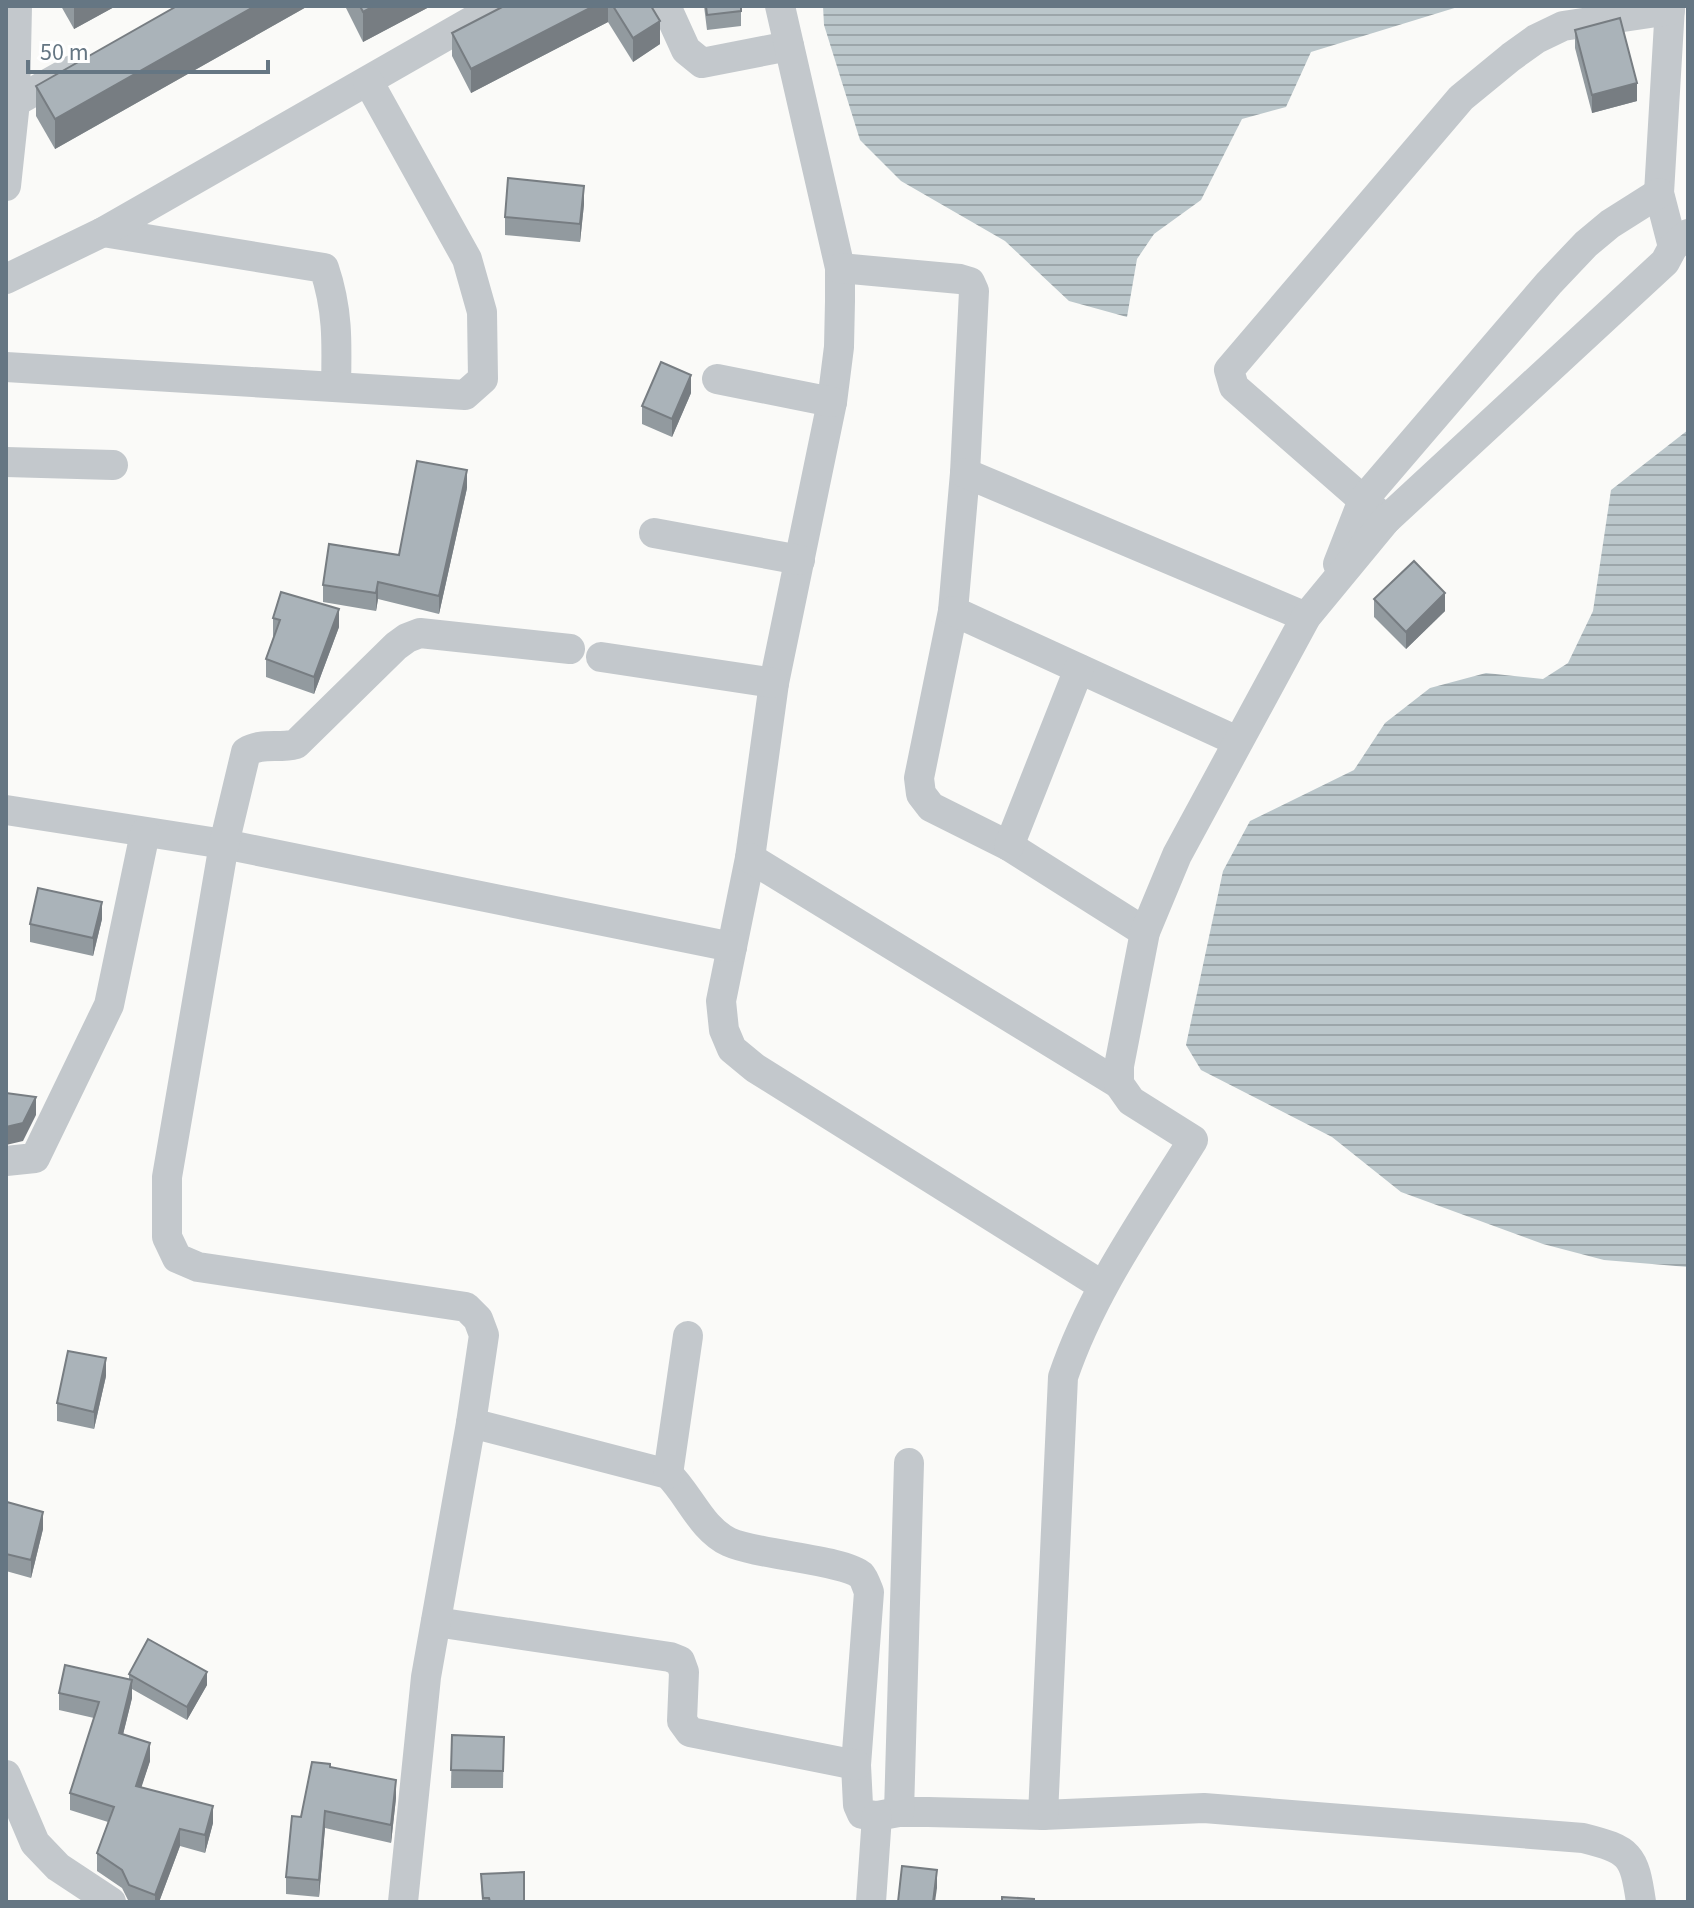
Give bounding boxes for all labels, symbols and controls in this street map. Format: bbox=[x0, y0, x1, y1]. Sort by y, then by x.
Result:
scale bar bbox=[28, 24, 268, 74]
text: 50 m bbox=[40, 35, 89, 70]

